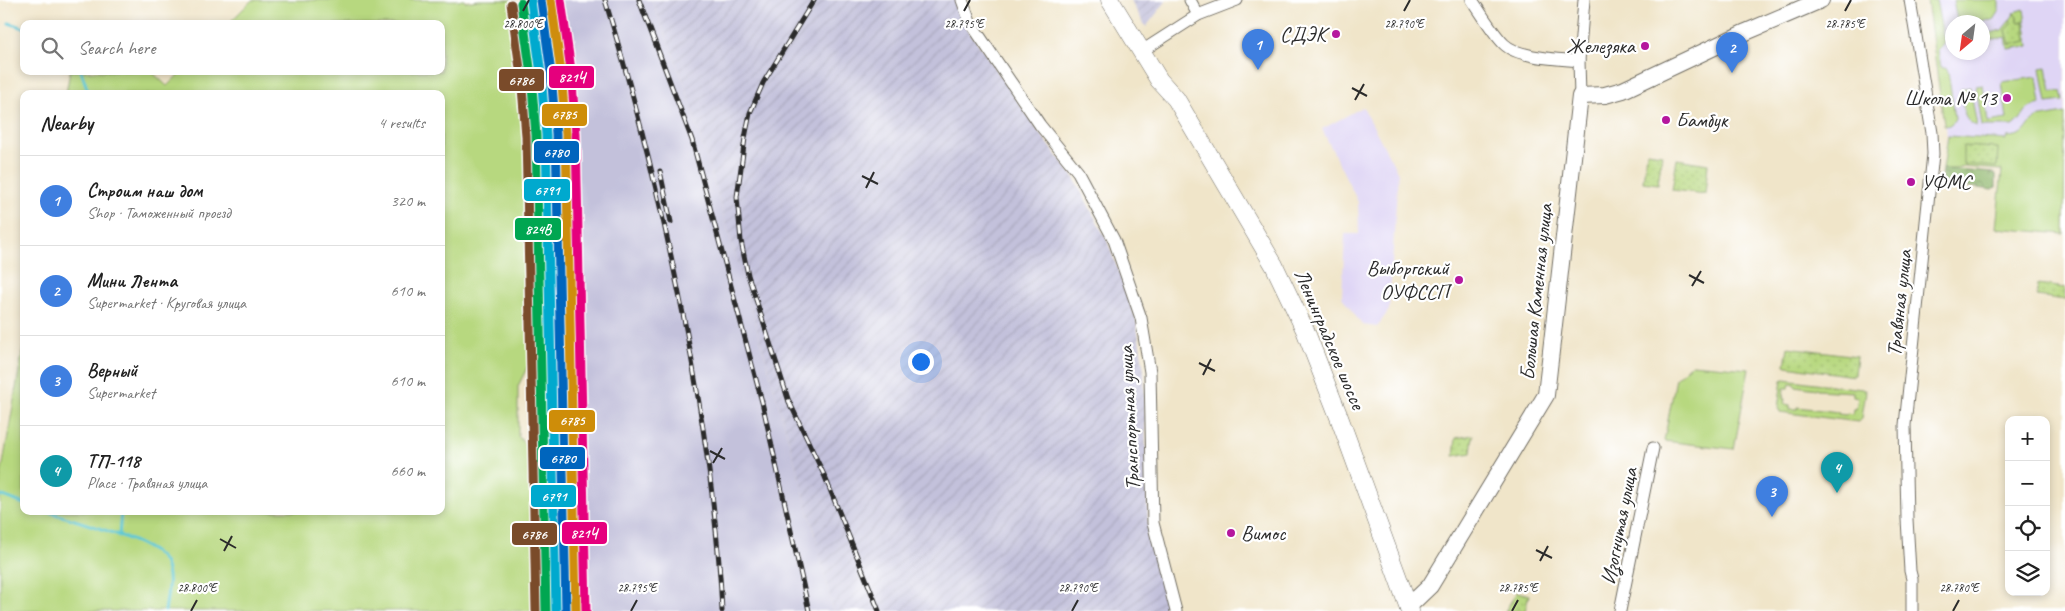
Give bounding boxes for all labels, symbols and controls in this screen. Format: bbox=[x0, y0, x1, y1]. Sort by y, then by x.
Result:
north arrow bbox=[1945, 15, 1990, 60]
text: 28.800°E bbox=[503, 16, 544, 32]
text: 28.795°E bbox=[944, 16, 985, 32]
text: 28.790°E bbox=[1384, 16, 1425, 32]
text: 28.785°E bbox=[1825, 16, 1866, 32]
search box bbox=[20, 20, 445, 75]
place label: СДЭК bbox=[1280, 21, 1331, 47]
marker: СДЭК bbox=[1330, 28, 1342, 40]
pin: 1 bbox=[1242, 29, 1274, 70]
pin: 2 bbox=[1716, 32, 1748, 73]
place label: Железяка bbox=[1566, 33, 1637, 59]
icon: search bbox=[38, 34, 66, 62]
text: Search here bbox=[78, 36, 155, 60]
marker: Железяка bbox=[1639, 40, 1651, 52]
line badge: 821Ч bbox=[548, 65, 595, 89]
line badge: 6786 bbox=[498, 68, 545, 92]
text: 821Ч bbox=[559, 69, 588, 86]
text: 6786 bbox=[508, 72, 535, 89]
place label: Школа № 13 bbox=[1904, 85, 1999, 111]
marker: Школа № 13 bbox=[2001, 92, 2013, 104]
line badge: 6785 bbox=[541, 103, 588, 127]
text: 6785 bbox=[551, 106, 579, 123]
place label: Бамбук bbox=[1676, 107, 1729, 133]
text: Nearby bbox=[40, 110, 93, 136]
text: 4 results bbox=[378, 113, 425, 133]
marker: Бамбук bbox=[1660, 114, 1672, 126]
line badge: 6780 bbox=[533, 140, 580, 164]
text: 6780 bbox=[543, 144, 570, 161]
place label: УФМС bbox=[1921, 169, 1974, 195]
marker: УФМС bbox=[1905, 176, 1917, 188]
line badge: 6791 bbox=[523, 178, 571, 202]
text: Строим наш дом bbox=[87, 179, 202, 203]
text: 6791 bbox=[534, 182, 561, 199]
text: 1 bbox=[52, 191, 60, 211]
text: 320 m bbox=[391, 191, 425, 211]
street label: Большая Каменная улица bbox=[1514, 201, 1558, 381]
text: Shop · Таможенный проезд bbox=[87, 203, 231, 223]
line badge: 824В bbox=[514, 217, 562, 241]
text: 824В bbox=[525, 221, 553, 238]
street label: Травяная улица bbox=[1880, 247, 1918, 358]
place label: Выборгский ОУФССП bbox=[1367, 255, 1452, 305]
street label: Ленинградское шоссе bbox=[1289, 265, 1372, 415]
text: Мини Лента bbox=[87, 269, 177, 293]
marker: Выборгский ОУФССП bbox=[1453, 274, 1465, 286]
text: 2 bbox=[52, 281, 60, 301]
text: 610 m bbox=[391, 281, 425, 301]
text: Supermarket · Круговая улица bbox=[87, 293, 246, 313]
street label: Транспортная улица bbox=[1112, 343, 1146, 491]
your location bbox=[908, 349, 934, 375]
text: Верный bbox=[87, 359, 137, 383]
text: 3 bbox=[52, 371, 60, 391]
text: 610 m bbox=[391, 371, 425, 391]
text: Supermarket bbox=[87, 383, 155, 403]
line badge: 6785 bbox=[548, 409, 596, 433]
text: 6785 bbox=[559, 412, 587, 429]
map controls bbox=[2005, 416, 2050, 596]
button: + bbox=[2005, 416, 2050, 461]
line badge: 6780 bbox=[539, 446, 586, 470]
text: ТП-118 bbox=[87, 449, 140, 473]
text: 6780 bbox=[550, 450, 577, 467]
pin: 4 bbox=[1821, 452, 1853, 493]
text: 4 bbox=[52, 461, 60, 481]
text: 660 m bbox=[391, 461, 425, 481]
button: − bbox=[2005, 461, 2050, 506]
street label: Изогнутая улица bbox=[1595, 464, 1644, 587]
text: Place · Травяная улица bbox=[87, 473, 207, 493]
pin: 3 bbox=[1756, 476, 1788, 517]
line badge: 6791 bbox=[530, 484, 577, 508]
text: 6791 bbox=[541, 488, 568, 505]
button: locate bbox=[2005, 506, 2050, 551]
place label: Вимос bbox=[1241, 520, 1287, 546]
line badge: 821Ч bbox=[561, 521, 608, 545]
line badge: 6786 bbox=[511, 522, 558, 546]
text: 821Ч bbox=[571, 525, 600, 542]
text: 6786 bbox=[521, 526, 548, 543]
marker: Вимос bbox=[1225, 527, 1237, 539]
button: layers bbox=[2005, 551, 2050, 596]
text: 28.800°E bbox=[177, 580, 218, 596]
text: 28.795°E bbox=[617, 580, 658, 596]
text: 28.790°E bbox=[1058, 580, 1099, 596]
text: 28.785°E bbox=[1498, 580, 1539, 596]
text: 28.780°E bbox=[1939, 580, 1980, 596]

